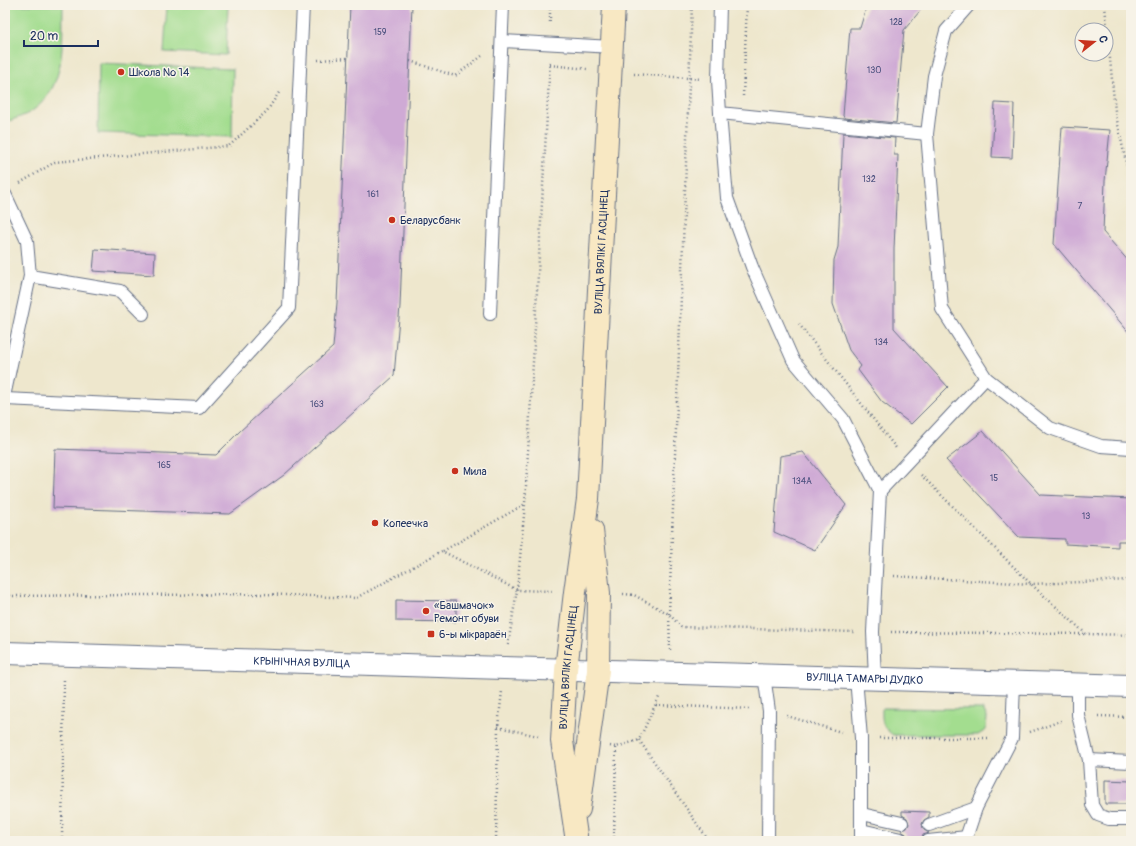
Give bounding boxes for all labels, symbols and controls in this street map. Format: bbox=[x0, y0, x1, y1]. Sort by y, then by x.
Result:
house number: 128 bbox=[889, 17, 903, 28]
scale bar bbox=[24, 22, 98, 48]
north arrow bbox=[1074, 22, 1114, 62]
house number: 159 bbox=[373, 27, 387, 38]
text: 20 m bbox=[30, 29, 59, 44]
text: С bbox=[1096, 34, 1110, 45]
house number: 130 bbox=[867, 65, 881, 76]
place label: Школа № 14 bbox=[129, 66, 190, 79]
marker: Школа № 14 bbox=[116, 67, 126, 77]
house number: 132 bbox=[862, 174, 876, 185]
house number: 161 bbox=[367, 189, 379, 200]
street label: ВУЛІЦА ВЯЛІКІ ГАСЦІНЕЦ bbox=[592, 189, 611, 315]
house number: 7 bbox=[1078, 201, 1083, 212]
place label: Беларусбанк bbox=[400, 214, 461, 227]
marker: Беларусбанк bbox=[387, 215, 397, 225]
house number: 134 bbox=[874, 337, 889, 348]
house number: 163 bbox=[310, 399, 324, 410]
house number: 165 bbox=[157, 460, 171, 471]
place label: Мила bbox=[463, 465, 487, 478]
marker: Мила bbox=[450, 466, 460, 476]
house number: 15 bbox=[990, 473, 998, 484]
house number: 134А bbox=[792, 476, 812, 487]
house number: 13 bbox=[1082, 511, 1090, 522]
place label: Копеечка bbox=[383, 517, 428, 530]
marker: Копеечка bbox=[370, 518, 380, 528]
place label: «Башмачок» Ремонт обуви bbox=[434, 599, 499, 625]
street label: ВУЛІЦА ВЯЛІКІ ГАСЦІНЕЦ bbox=[557, 604, 580, 730]
marker: «Башмачок» Ремонт обуви bbox=[421, 606, 431, 616]
place label: 6-ы мікрараён bbox=[439, 628, 506, 641]
marker: 6-ы мікрараён bbox=[426, 629, 436, 639]
street label: КРЫНІЧНАЯ ВУЛІЦА bbox=[253, 654, 350, 670]
street label: ВУЛІЦА ТАМАРЫ ДУДКО bbox=[806, 671, 923, 687]

